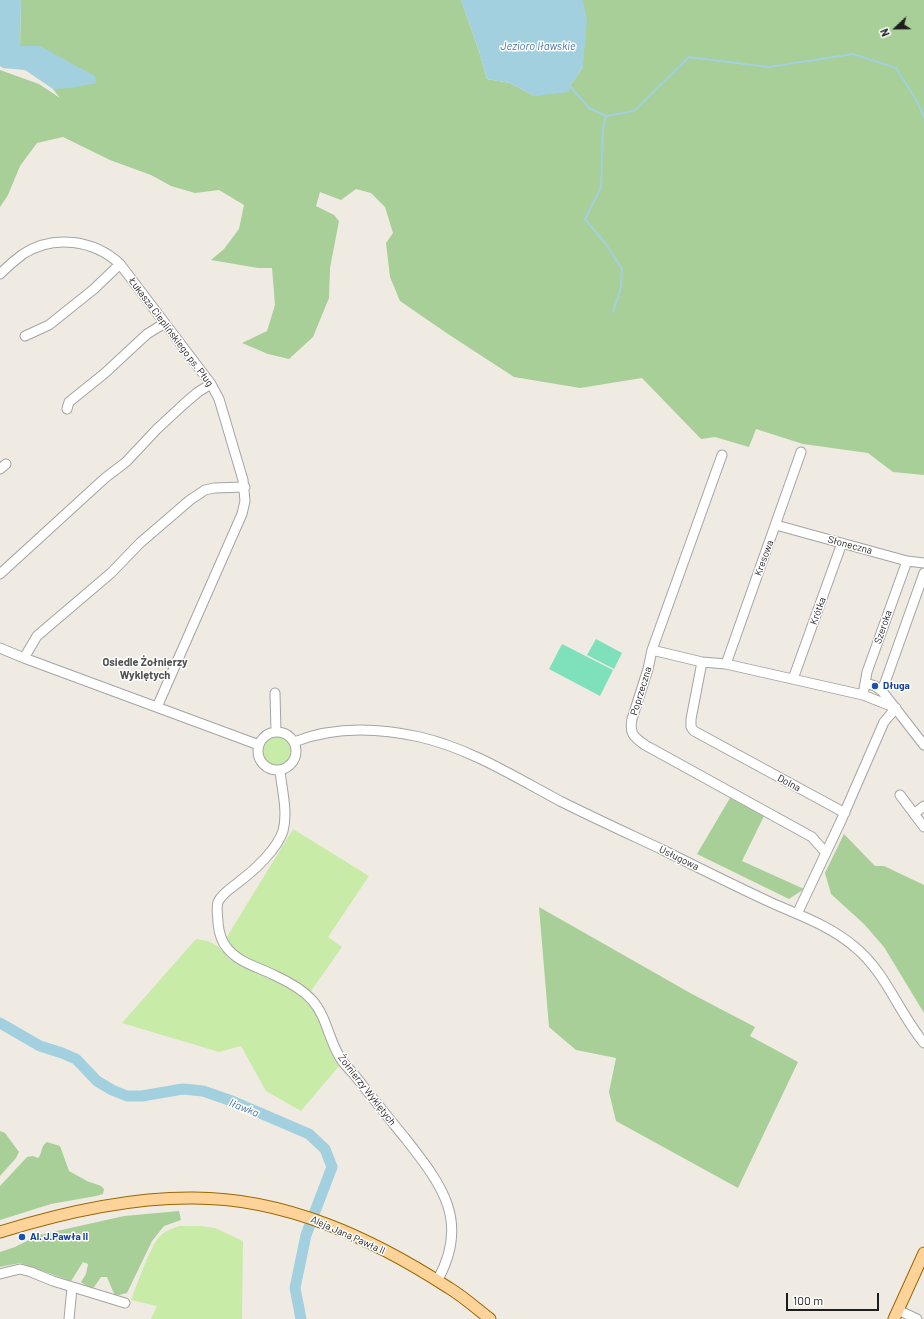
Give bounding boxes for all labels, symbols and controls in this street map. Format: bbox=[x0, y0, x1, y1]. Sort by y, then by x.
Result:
north arrow bbox=[876, 8, 916, 48]
text: N bbox=[877, 27, 892, 39]
water label: Jezioro Iławskie bbox=[500, 39, 576, 53]
street label: Łukasza Cieplińskiego ps. Pług bbox=[126, 275, 216, 389]
street label: Słoneczna bbox=[826, 533, 874, 557]
street label: Kresowa bbox=[752, 538, 776, 578]
street label: Krótka bbox=[807, 595, 829, 627]
street label: Szeroka bbox=[872, 609, 894, 645]
district label: Osiedle Żołnierzy Wyklętych bbox=[102, 655, 188, 681]
street label: Poprzeczna bbox=[628, 665, 654, 717]
place label: Długa bbox=[883, 680, 910, 692]
marker: Długa bbox=[870, 681, 880, 691]
street label: Dolna bbox=[775, 772, 803, 794]
street label: Usługowa bbox=[657, 843, 701, 873]
street label: Żołnierzy Wyklętych bbox=[336, 1052, 398, 1128]
water label: Iławka bbox=[227, 1096, 261, 1120]
street label: Aleja Jana Pawła II bbox=[309, 1213, 387, 1257]
place label: Al. J.Pawła II bbox=[30, 1231, 88, 1243]
marker: Al. J.Pawła II bbox=[17, 1232, 27, 1242]
scale bar bbox=[788, 1285, 881, 1311]
text: 100 m bbox=[793, 1293, 823, 1307]

